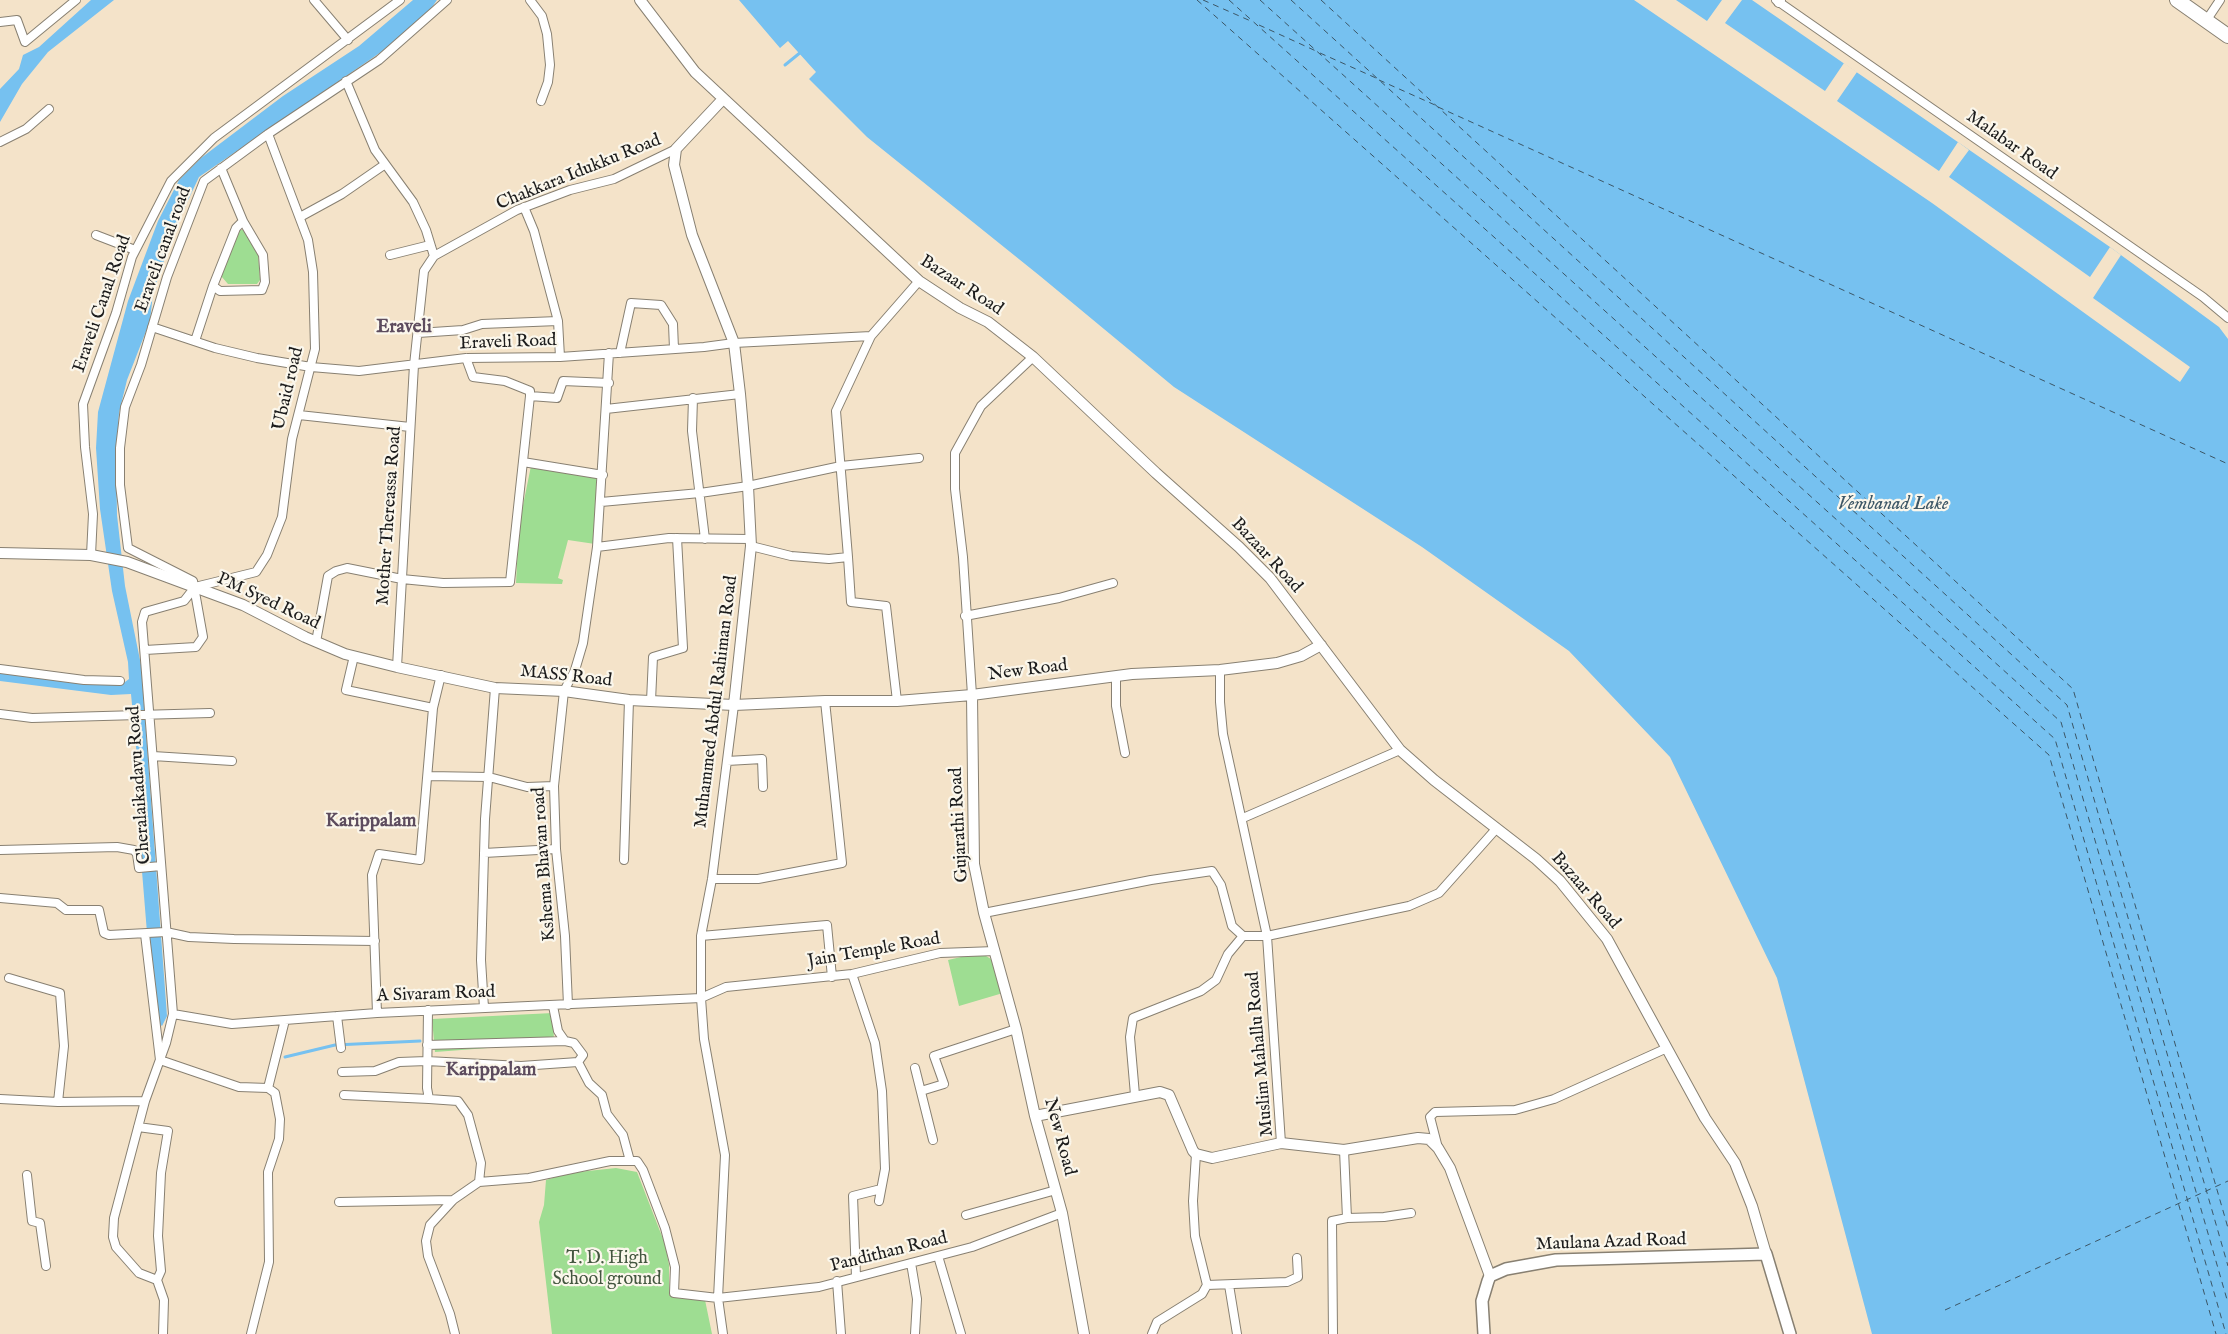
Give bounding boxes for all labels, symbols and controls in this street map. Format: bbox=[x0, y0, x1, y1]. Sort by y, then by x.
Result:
street label: Malabar Road bbox=[1961, 107, 2061, 185]
street label: Chakkara Idukku Road bbox=[494, 130, 664, 216]
street label: Eraveli canal road bbox=[131, 184, 197, 316]
street label: Eraveli Canal Road bbox=[69, 232, 137, 376]
street label: Bazaar Road bbox=[915, 251, 1007, 321]
district label: Eraveli bbox=[376, 317, 432, 339]
street label: Eraveli Road bbox=[459, 331, 557, 355]
street label: Ubaid road bbox=[269, 345, 309, 433]
street label: Mother Thereassa Road bbox=[373, 426, 407, 606]
water label: Vembanad Lake bbox=[1838, 494, 1948, 516]
street label: Bazaar Road bbox=[1226, 514, 1306, 598]
street label: PM Syed Road bbox=[213, 569, 323, 635]
street label: Muhammed Abdul Rahiman Road bbox=[691, 575, 743, 829]
street label: New Road bbox=[987, 655, 1069, 687]
street label: MASS Road bbox=[519, 661, 613, 693]
street label: Cheralaikadavu Road bbox=[124, 705, 156, 865]
street label: Gujarathi Road bbox=[946, 767, 974, 883]
street label: Kshema Bhavan road bbox=[529, 786, 561, 942]
district label: Karippalam bbox=[326, 811, 416, 833]
street label: Bazaar Road bbox=[1546, 848, 1624, 934]
street label: Jain Temple Road bbox=[806, 929, 942, 973]
street label: Muslim Mahallu Road bbox=[1243, 971, 1279, 1137]
street label: A Sivaram Road bbox=[376, 982, 496, 1008]
district label: Karippalam bbox=[446, 1060, 536, 1082]
street label: New Road bbox=[1038, 1096, 1080, 1178]
street label: Pandithan Road bbox=[828, 1228, 950, 1278]
street label: Maulana Azad Road bbox=[1535, 1230, 1687, 1256]
park label: T. D. High School ground bbox=[552, 1248, 662, 1290]

